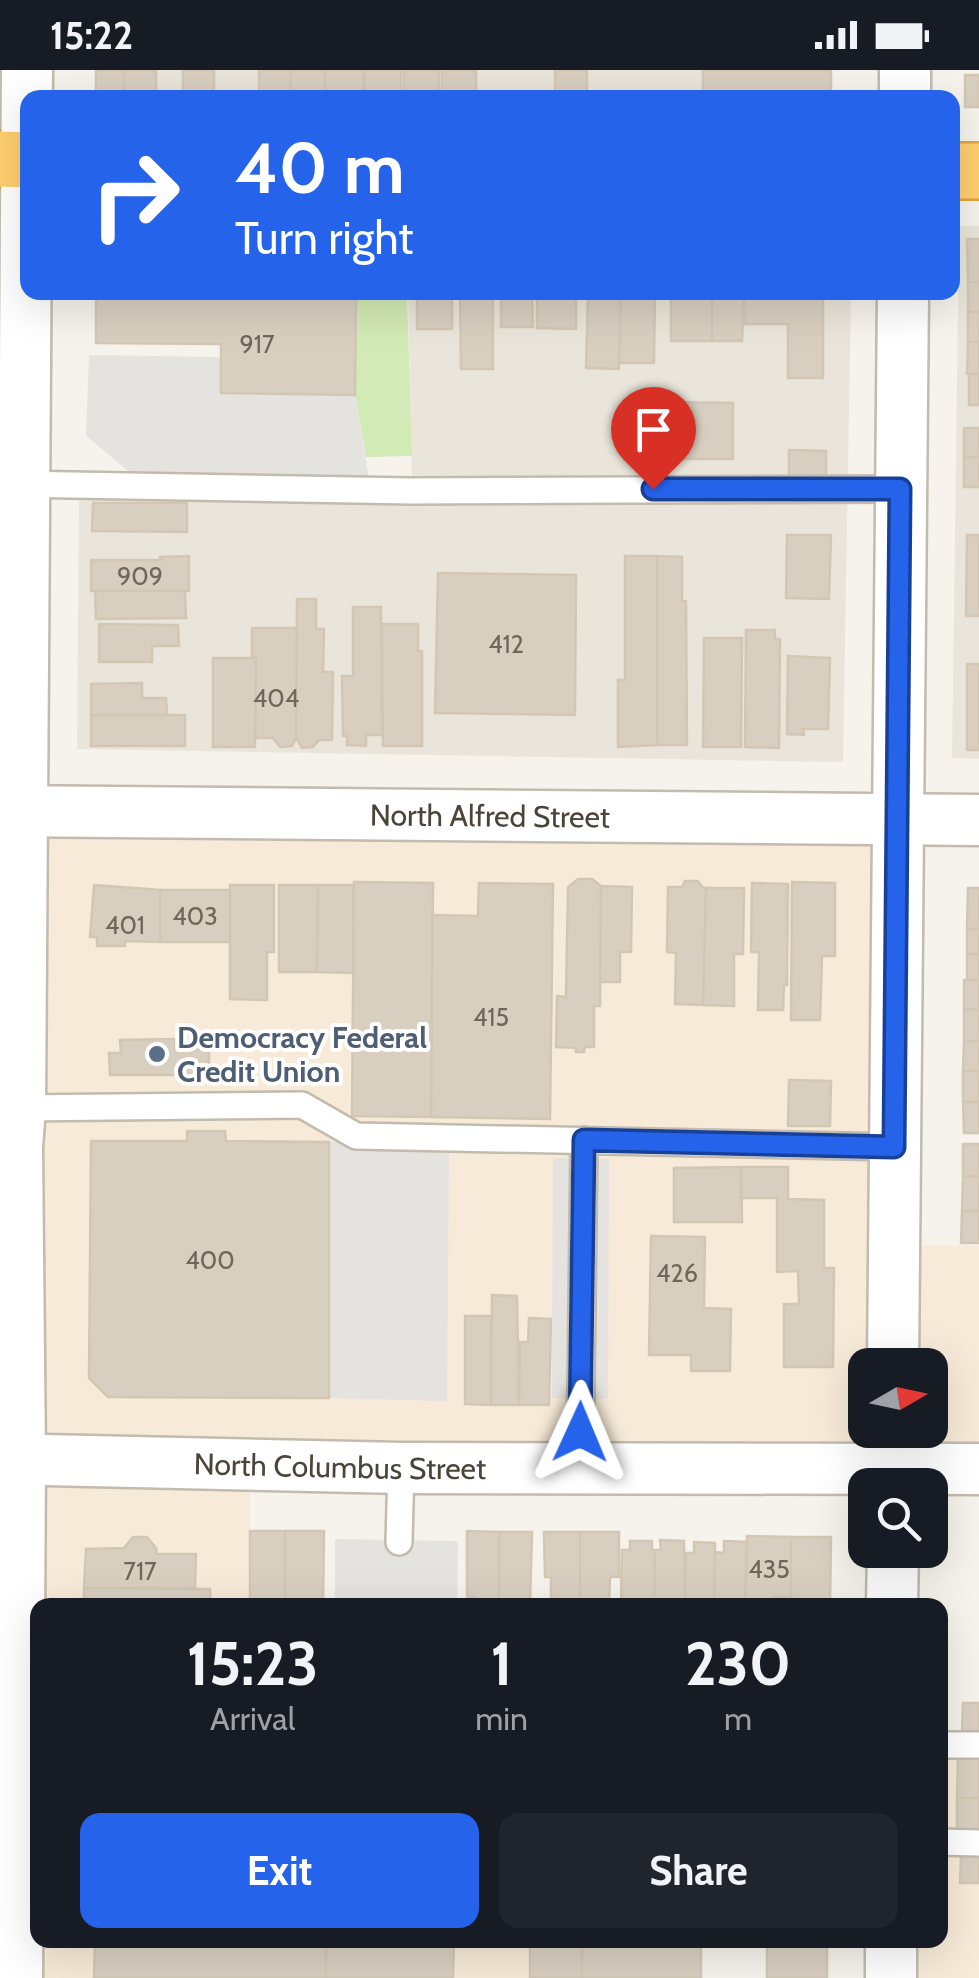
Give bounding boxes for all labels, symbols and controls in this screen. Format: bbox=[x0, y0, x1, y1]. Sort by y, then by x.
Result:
text: 15:22 bbox=[50, 12, 133, 59]
text: 40 m bbox=[235, 125, 404, 211]
icon: right bbox=[70, 130, 200, 260]
text: Turn right bbox=[235, 211, 414, 265]
house number: 917 bbox=[240, 329, 275, 359]
pin bbox=[611, 387, 696, 490]
icon: arrive bbox=[626, 402, 681, 457]
house number: 909 bbox=[117, 561, 163, 591]
house number: 412 bbox=[488, 629, 524, 659]
house number: 404 bbox=[253, 683, 299, 713]
street label: North Alfred Street bbox=[370, 796, 610, 835]
house number: 403 bbox=[172, 901, 218, 931]
house number: 401 bbox=[105, 910, 145, 940]
house number: 415 bbox=[473, 1002, 509, 1032]
place label: Democracy Federal Credit Union bbox=[177, 1019, 427, 1090]
marker: Democracy Federal Credit Union bbox=[146, 1043, 168, 1065]
house number: 400 bbox=[185, 1245, 235, 1275]
house number: 426 bbox=[656, 1258, 698, 1288]
north arrow bbox=[848, 1348, 948, 1448]
map controls bbox=[848, 1348, 948, 1568]
position arrow bbox=[528, 1380, 632, 1484]
street label: North Columbus Street bbox=[193, 1445, 486, 1487]
button: search bbox=[848, 1468, 948, 1568]
house number: 435 bbox=[748, 1554, 790, 1584]
house number: 717 bbox=[123, 1556, 157, 1586]
text: 15:23 bbox=[187, 1627, 319, 1700]
text: 1 bbox=[491, 1627, 513, 1700]
text: 230 bbox=[685, 1627, 791, 1700]
text: Arrival bbox=[210, 1699, 295, 1738]
text: min bbox=[475, 1699, 528, 1738]
text: m bbox=[724, 1699, 752, 1738]
button: Exit bbox=[80, 1813, 479, 1928]
button: Share bbox=[499, 1813, 898, 1928]

